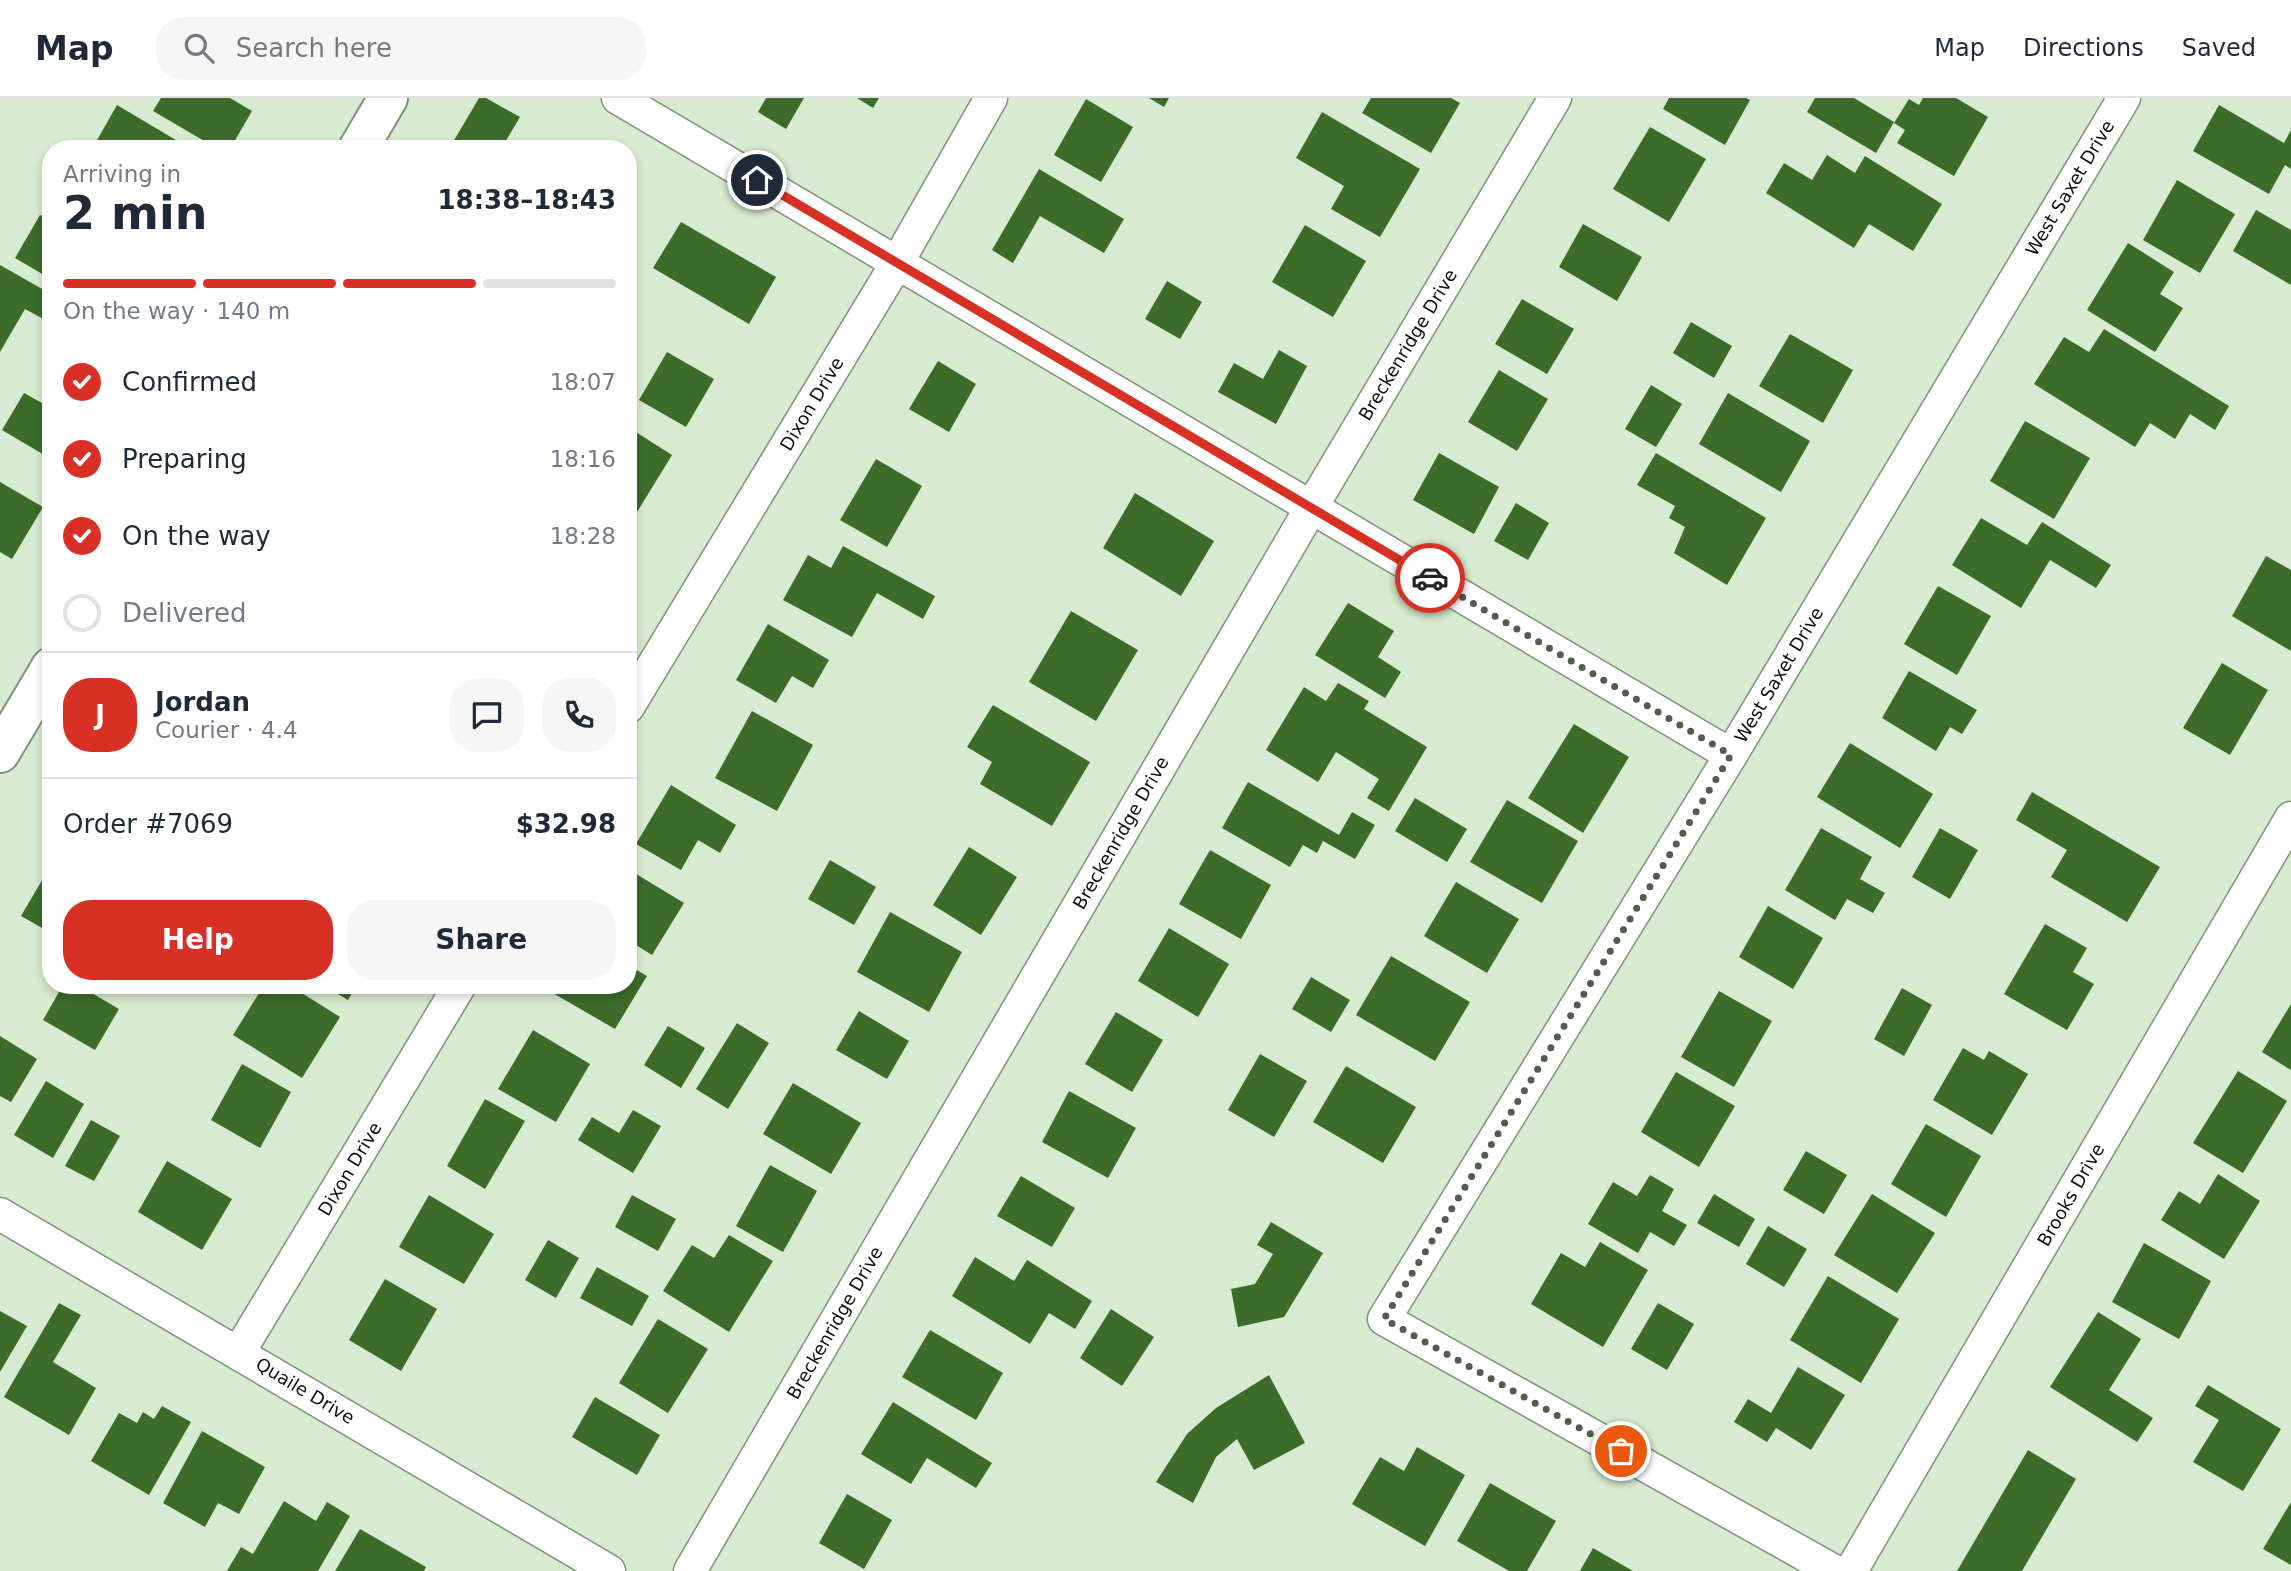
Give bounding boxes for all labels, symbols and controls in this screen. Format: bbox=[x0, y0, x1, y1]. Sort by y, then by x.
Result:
search box bbox=[156, 17, 646, 80]
text: Map bbox=[35, 29, 114, 68]
icon: search bbox=[180, 29, 218, 67]
text: Search here bbox=[236, 33, 392, 63]
text: Map bbox=[1934, 34, 1985, 62]
text: Directions bbox=[2023, 34, 2144, 62]
text: Saved bbox=[2182, 34, 2256, 62]
street label: West Saxet Drive bbox=[2021, 116, 2118, 259]
pin bbox=[727, 150, 787, 210]
text: Arriving in bbox=[63, 161, 181, 187]
icon: home bbox=[738, 161, 776, 199]
text: 18:38–18:43 bbox=[437, 185, 616, 215]
text: 2 min bbox=[63, 186, 207, 240]
street label: Breckenridge Drive bbox=[1354, 265, 1461, 424]
text: On the way · 140 m bbox=[63, 298, 290, 324]
street label: Dixon Drive bbox=[776, 353, 848, 454]
icon: check bbox=[63, 363, 101, 401]
text: Confirmed bbox=[122, 367, 257, 397]
text: 18:07 bbox=[550, 369, 616, 395]
icon: check bbox=[63, 440, 101, 478]
text: Preparing bbox=[122, 444, 247, 474]
text: 18:16 bbox=[550, 446, 616, 472]
icon: check bbox=[63, 517, 101, 555]
text: On the way bbox=[122, 521, 271, 551]
text: 18:28 bbox=[550, 523, 616, 549]
courier bbox=[1395, 543, 1465, 613]
icon: car bbox=[1411, 559, 1449, 597]
text: Delivered bbox=[122, 598, 246, 628]
street label: West Saxet Drive bbox=[1730, 603, 1827, 746]
button: chat bbox=[450, 678, 524, 752]
button: phone bbox=[542, 678, 616, 752]
text: Jordan bbox=[155, 687, 250, 717]
text: J bbox=[95, 700, 105, 730]
text: Courier · 4.4 bbox=[155, 717, 298, 743]
street label: Breckenridge Drive bbox=[1068, 753, 1173, 913]
text: Order #7069 bbox=[63, 809, 233, 839]
text: $32.98 bbox=[516, 809, 616, 839]
button: Help bbox=[63, 900, 333, 980]
button: Share bbox=[347, 900, 616, 980]
street label: Dixon Drive bbox=[314, 1118, 386, 1219]
street label: Brooks Drive bbox=[2033, 1140, 2108, 1250]
street label: Breckenridge Drive bbox=[782, 1243, 887, 1403]
street label: Quaile Drive bbox=[252, 1353, 358, 1428]
pin bbox=[1591, 1421, 1651, 1481]
icon: bag bbox=[1602, 1432, 1640, 1470]

